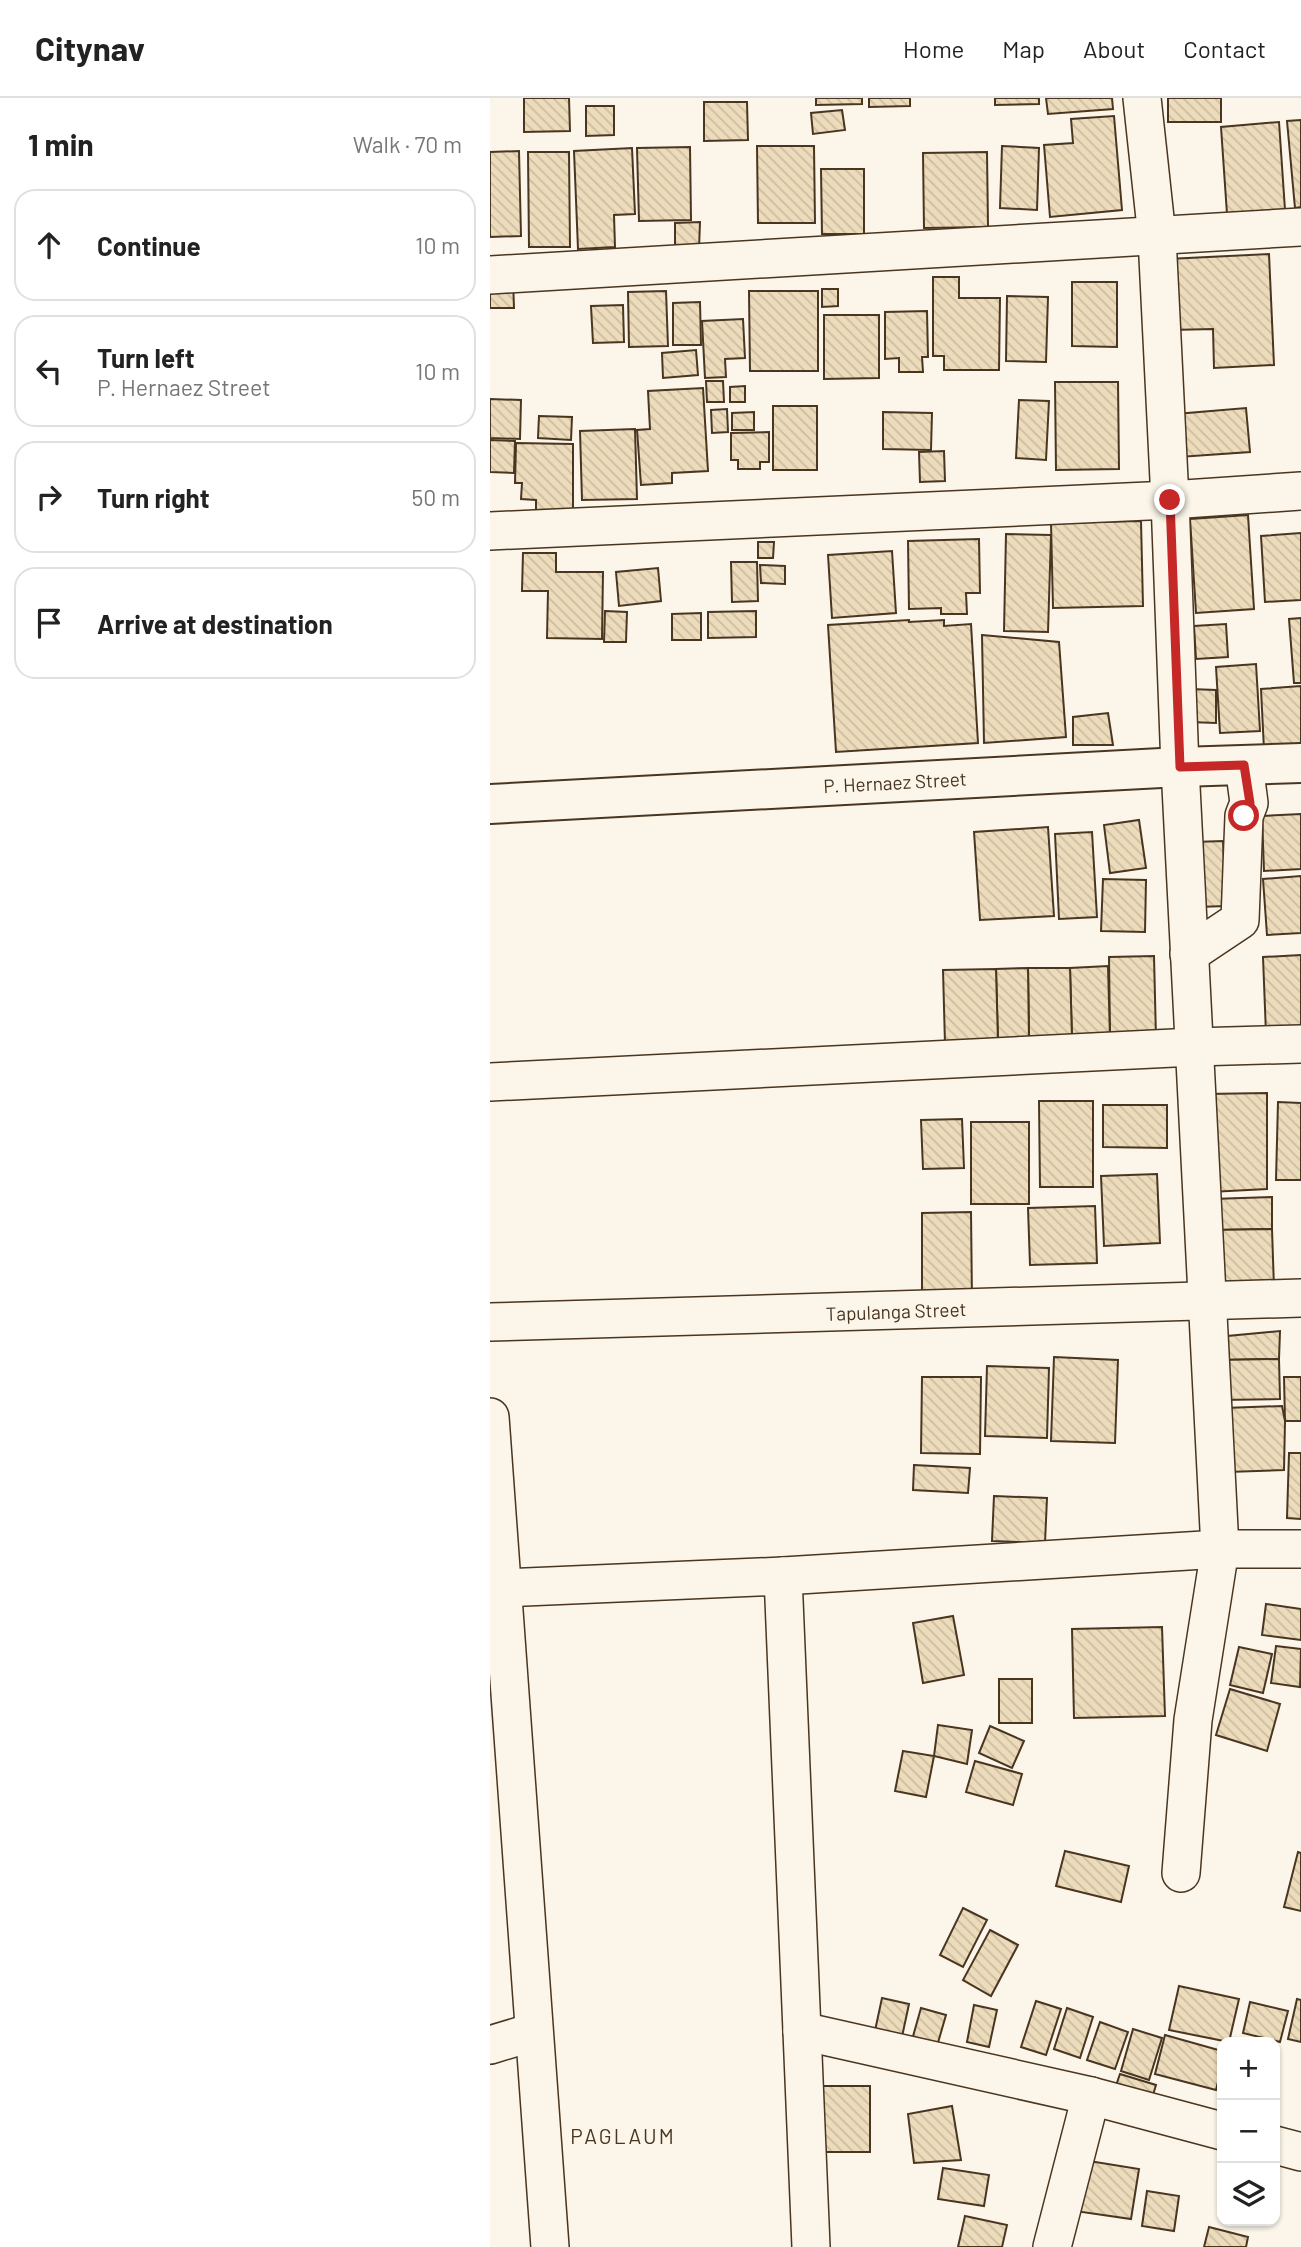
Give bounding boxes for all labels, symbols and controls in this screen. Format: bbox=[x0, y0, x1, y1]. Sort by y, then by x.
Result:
text: Citynav bbox=[35, 28, 145, 68]
text: Home bbox=[903, 34, 964, 63]
text: Map bbox=[1002, 34, 1045, 63]
text: About bbox=[1083, 34, 1145, 63]
text: Contact bbox=[1183, 34, 1266, 63]
text: 1 min bbox=[28, 126, 94, 162]
text: Walk · 70 m bbox=[353, 130, 462, 158]
icon: ahead bbox=[30, 226, 68, 264]
text: Continue bbox=[97, 230, 201, 261]
text: 10 m bbox=[415, 231, 460, 259]
text: Turn left bbox=[97, 342, 195, 373]
icon: left bbox=[30, 352, 68, 390]
text: 10 m bbox=[415, 357, 460, 385]
text: P. Hernaez Street bbox=[97, 373, 271, 401]
icon: right bbox=[30, 478, 68, 516]
text: Turn right bbox=[97, 482, 210, 513]
text: 50 m bbox=[412, 483, 460, 511]
route end bbox=[1154, 484, 1185, 515]
icon: arrive bbox=[30, 604, 68, 642]
text: Arrive at destination bbox=[97, 608, 333, 639]
street label: P. Hernaez Street bbox=[823, 767, 967, 797]
route start bbox=[1228, 800, 1259, 831]
street label: Tapulanga Street bbox=[825, 1297, 967, 1325]
map controls bbox=[1217, 2037, 1280, 2226]
button: + bbox=[1217, 2037, 1280, 2100]
button: − bbox=[1217, 2100, 1280, 2163]
district label: PAGLAUM bbox=[570, 2123, 676, 2148]
button: layers bbox=[1217, 2163, 1280, 2226]

